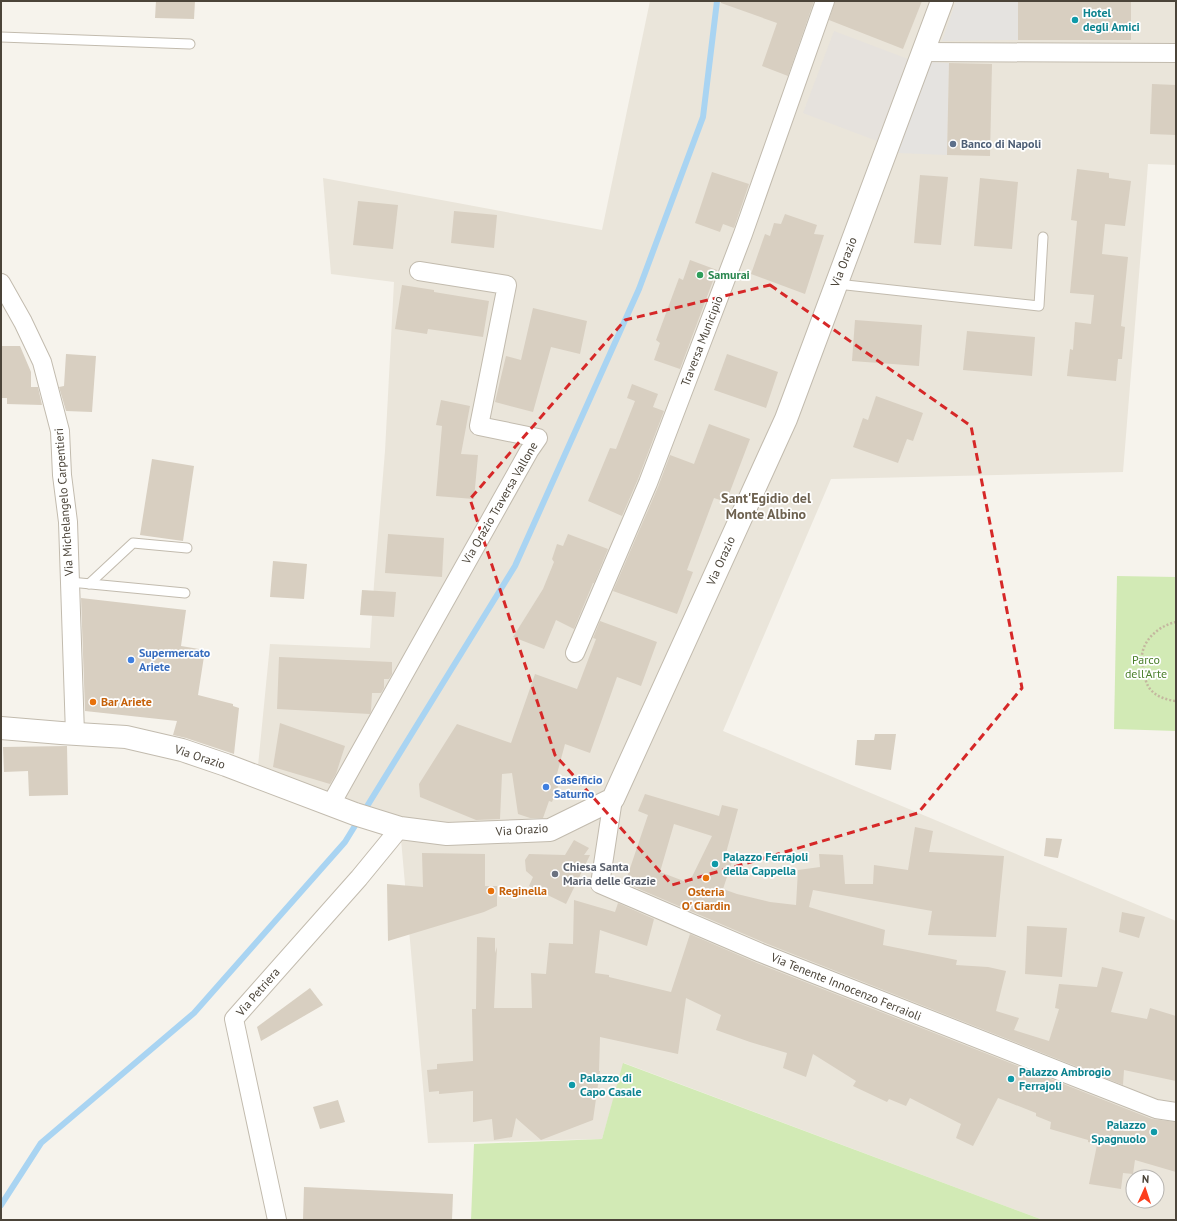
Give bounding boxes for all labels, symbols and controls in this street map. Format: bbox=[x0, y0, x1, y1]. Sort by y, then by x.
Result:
place label: Hotel degli Amici bbox=[1083, 5, 1140, 34]
marker: Hotel degli Amici bbox=[1070, 15, 1080, 25]
place label: Banco di Napoli bbox=[961, 136, 1041, 151]
marker: Banco di Napoli bbox=[948, 139, 958, 149]
street label: Via Orazio bbox=[827, 235, 860, 290]
place label: Samurai bbox=[708, 267, 750, 282]
marker: Samurai bbox=[695, 270, 705, 280]
street label: Traversa Municipio bbox=[677, 293, 726, 388]
street label: Via Michelangelo Carpentieri bbox=[51, 428, 76, 577]
street label: Via Orazio Traversa Vallone bbox=[458, 439, 541, 567]
district label: Sant'Egidio del Monte Albino bbox=[721, 489, 812, 523]
street label: Via Orazio bbox=[703, 534, 738, 589]
place label: Supermercato Ariete bbox=[139, 645, 211, 674]
park label: Parco dell'Arte bbox=[1125, 652, 1167, 681]
marker: Supermercato Ariete bbox=[126, 655, 136, 665]
place label: Bar Ariete bbox=[101, 694, 152, 709]
marker: Bar Ariete bbox=[88, 697, 98, 707]
street label: Via Orazio bbox=[172, 741, 227, 772]
place label: Caseificio Saturno bbox=[554, 772, 603, 801]
marker: Caseificio Saturno bbox=[541, 782, 551, 792]
street label: Via Orazio bbox=[494, 820, 549, 839]
place label: Palazzo Ferrajoli della Cappella bbox=[723, 849, 808, 878]
place label: Chiesa Santa Maria delle Grazie bbox=[563, 859, 656, 888]
marker: Palazzo Ferrajoli della Cappella bbox=[710, 859, 720, 869]
marker: Chiesa Santa Maria delle Grazie bbox=[550, 869, 560, 879]
marker: Osteria O' Ciardin bbox=[701, 873, 711, 883]
place label: Reginella bbox=[499, 883, 547, 898]
place label: Osteria O' Ciardin bbox=[682, 884, 730, 913]
marker: Reginella bbox=[486, 886, 496, 896]
street label: Via Tenente Innocenzo Ferraioli bbox=[768, 949, 924, 1024]
street label: Via Petriera bbox=[232, 964, 283, 1020]
place label: Palazzo Ambrogio Ferrajoli bbox=[1019, 1064, 1112, 1093]
place label: Palazzo di Capo Casale bbox=[580, 1070, 642, 1099]
marker: Palazzo Ambrogio Ferrajoli bbox=[1006, 1074, 1016, 1084]
marker: Palazzo di Capo Casale bbox=[567, 1080, 577, 1090]
place label: Palazzo Spagnuolo bbox=[1091, 1117, 1147, 1146]
marker: Palazzo Spagnuolo bbox=[1149, 1127, 1159, 1137]
north arrow bbox=[1125, 1169, 1165, 1209]
text: N bbox=[1142, 1172, 1150, 1186]

